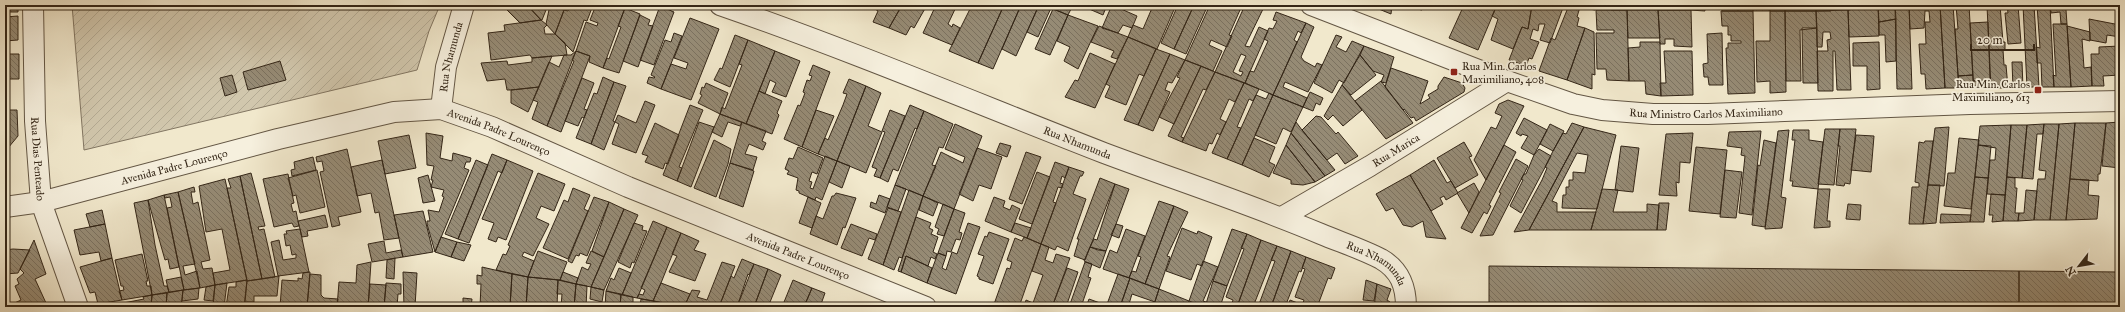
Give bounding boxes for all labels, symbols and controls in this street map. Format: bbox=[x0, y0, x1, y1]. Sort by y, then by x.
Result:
street label: Rua Nhamunda bbox=[437, 20, 465, 93]
scale bar bbox=[1971, 26, 2034, 52]
text: 20 m bbox=[1977, 33, 2003, 47]
place label: Rua Min. Carlos Maximiliano, 408 bbox=[1462, 60, 1544, 86]
marker: Rua Min. Carlos Maximiliano, 408 bbox=[1449, 67, 1459, 77]
place label: Rua Min. Carlos Maximiliano, 613 bbox=[1952, 78, 2030, 104]
marker: Rua Min. Carlos Maximiliano, 613 bbox=[2033, 85, 2043, 95]
street label: Avenida Padre Lourenço bbox=[445, 105, 553, 159]
street label: Rua Ministro Carlos Maximiliano bbox=[1629, 105, 1783, 121]
street label: Rua Dias Penteado bbox=[28, 117, 47, 202]
street label: Rua Nhamunda bbox=[1042, 123, 1113, 162]
street label: Rua Marica bbox=[1370, 130, 1422, 170]
street label: Avenida Padre Lourenço bbox=[118, 146, 229, 187]
street label: Avenida Padre Lourenço bbox=[744, 229, 852, 282]
street label: Rua Nhamunda bbox=[1345, 238, 1409, 288]
north arrow bbox=[2059, 246, 2099, 286]
text: N bbox=[2063, 263, 2079, 278]

